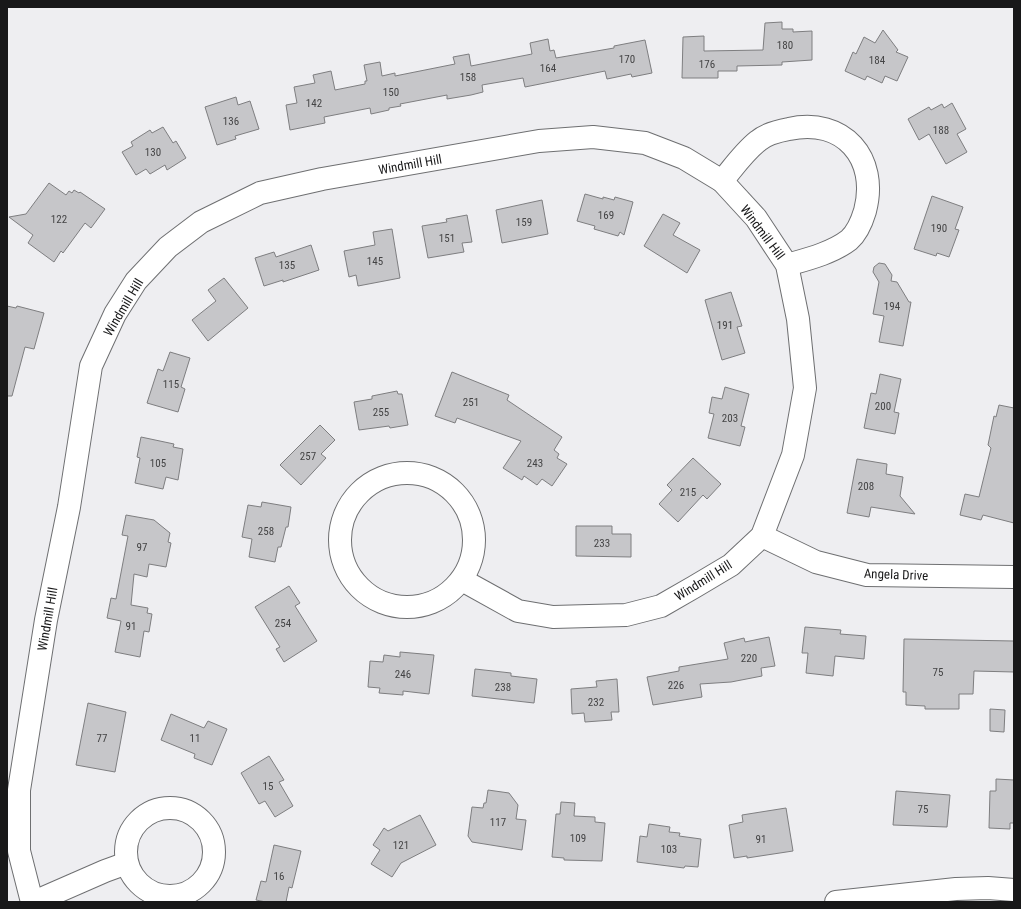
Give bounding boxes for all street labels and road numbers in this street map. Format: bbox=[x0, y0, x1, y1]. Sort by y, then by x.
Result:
street label: Windmill Hill bbox=[377, 152, 443, 177]
street label: Windmill Hill bbox=[737, 202, 788, 263]
street label: Windmill Hill bbox=[100, 276, 146, 339]
street label: Windmill Hill bbox=[672, 557, 735, 604]
street label: Angela Drive bbox=[864, 566, 928, 583]
street label: Windmill Hill bbox=[35, 586, 60, 652]

